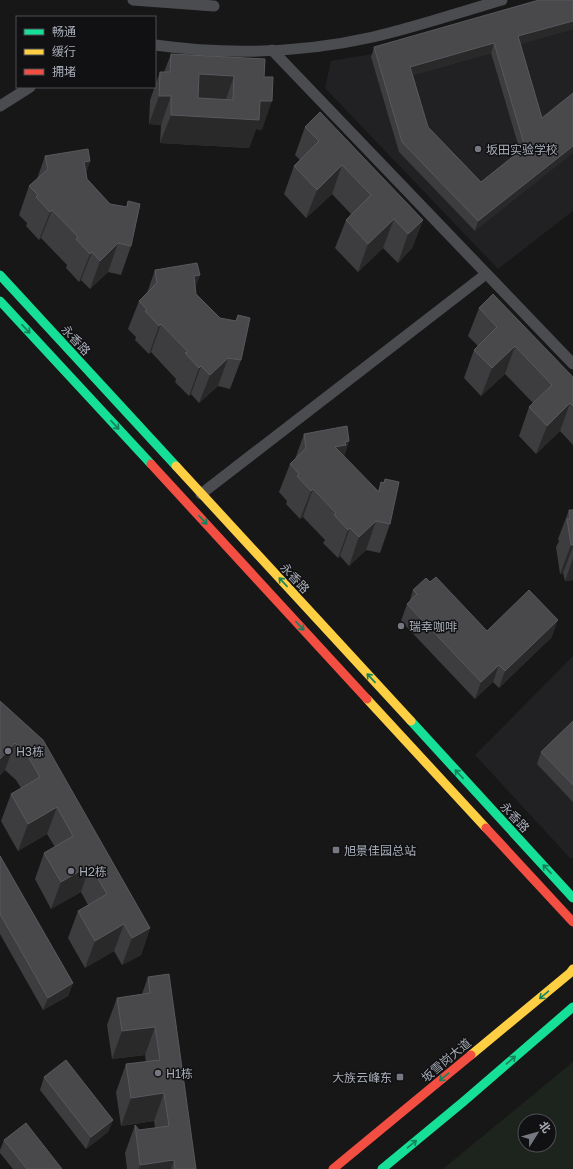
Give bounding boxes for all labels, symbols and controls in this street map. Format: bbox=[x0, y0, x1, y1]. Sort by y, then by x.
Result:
legend bbox=[16, 16, 156, 88]
text: 畅通 bbox=[52, 24, 76, 39]
text: 缓行 bbox=[52, 44, 76, 59]
text: 拥堵 bbox=[52, 64, 76, 79]
place label: 坂田实验学校 bbox=[486, 142, 558, 157]
marker: 坂田实验学校 bbox=[473, 144, 483, 154]
street label: 永香路 bbox=[58, 322, 94, 358]
one-way arrow bbox=[22, 324, 31, 334]
one-way arrow bbox=[110, 420, 119, 430]
one-way arrow bbox=[198, 515, 208, 525]
street label: 永香路 bbox=[277, 560, 313, 596]
one-way arrow bbox=[278, 577, 287, 587]
place label: 瑞幸咖啡 bbox=[409, 619, 457, 634]
one-way arrow bbox=[296, 621, 305, 631]
marker: 瑞幸咖啡 bbox=[396, 621, 406, 631]
one-way arrow bbox=[366, 673, 375, 683]
place label: H3栋 bbox=[16, 744, 44, 759]
marker: H3栋 bbox=[3, 746, 13, 756]
one-way arrow bbox=[454, 768, 463, 779]
street label: 永香路 bbox=[497, 799, 533, 835]
place label: 旭景佳园总站 bbox=[344, 843, 416, 858]
marker: 旭景佳园总站 bbox=[331, 845, 341, 855]
place label: H2栋 bbox=[79, 864, 107, 879]
one-way arrow bbox=[542, 864, 551, 874]
marker: H2栋 bbox=[66, 866, 76, 876]
one-way arrow bbox=[539, 990, 549, 999]
street label: 坂雪岗大道 bbox=[418, 1035, 474, 1085]
one-way arrow bbox=[506, 1056, 517, 1065]
place label: H1栋 bbox=[166, 1066, 193, 1081]
marker: H1栋 bbox=[153, 1068, 163, 1078]
place label: 大族云峰东 bbox=[332, 1070, 392, 1085]
marker: 大族云峰东 bbox=[395, 1072, 405, 1082]
one-way arrow bbox=[439, 1073, 449, 1082]
north arrow bbox=[517, 1113, 557, 1153]
text: 北 bbox=[537, 1118, 554, 1135]
one-way arrow bbox=[406, 1140, 417, 1149]

